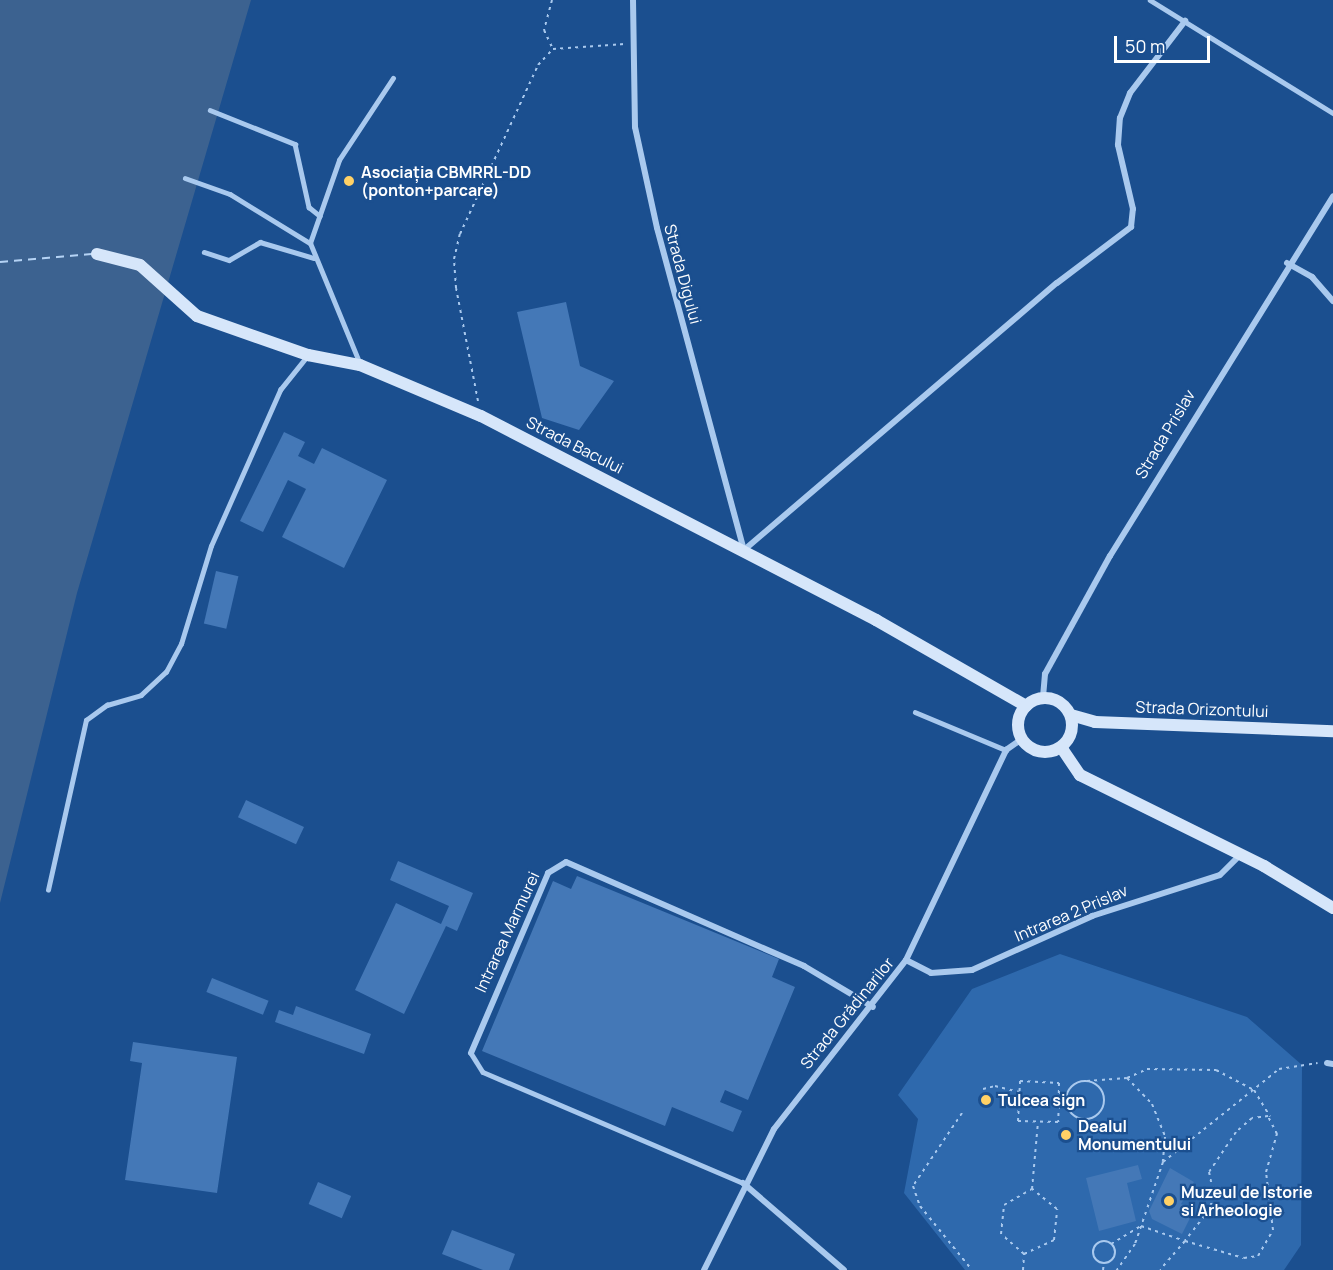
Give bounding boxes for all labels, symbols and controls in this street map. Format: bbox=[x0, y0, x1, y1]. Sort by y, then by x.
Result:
scale bar bbox=[1117, 24, 1213, 62]
text: 50 m bbox=[1125, 34, 1165, 58]
place label: Asociația CBMRRL-DD (ponton+parcare) bbox=[361, 162, 531, 200]
marker: Asociația CBMRRL-DD (ponton+parcare) bbox=[342, 174, 356, 188]
street label: Strada Digului bbox=[660, 222, 706, 326]
street label: Strada Prislav bbox=[1131, 386, 1199, 482]
street label: Strada Bacului bbox=[523, 412, 627, 478]
street label: Strada Orizontului bbox=[1135, 697, 1269, 721]
street label: Intrarea Marmurei bbox=[471, 869, 543, 995]
street label: Intrarea 2 Prislav bbox=[1011, 880, 1131, 946]
street label: Strada Grădinarilor bbox=[796, 953, 898, 1073]
place label: Tulcea sign bbox=[998, 1090, 1085, 1110]
marker: Tulcea sign bbox=[979, 1093, 993, 1107]
place label: Dealul Monumentului bbox=[1078, 1116, 1191, 1154]
marker: Dealul Monumentului bbox=[1059, 1128, 1073, 1142]
place label: Muzeul de Istorie si Arheologie bbox=[1181, 1182, 1313, 1220]
marker: Muzeul de Istorie si Arheologie bbox=[1162, 1194, 1176, 1208]

